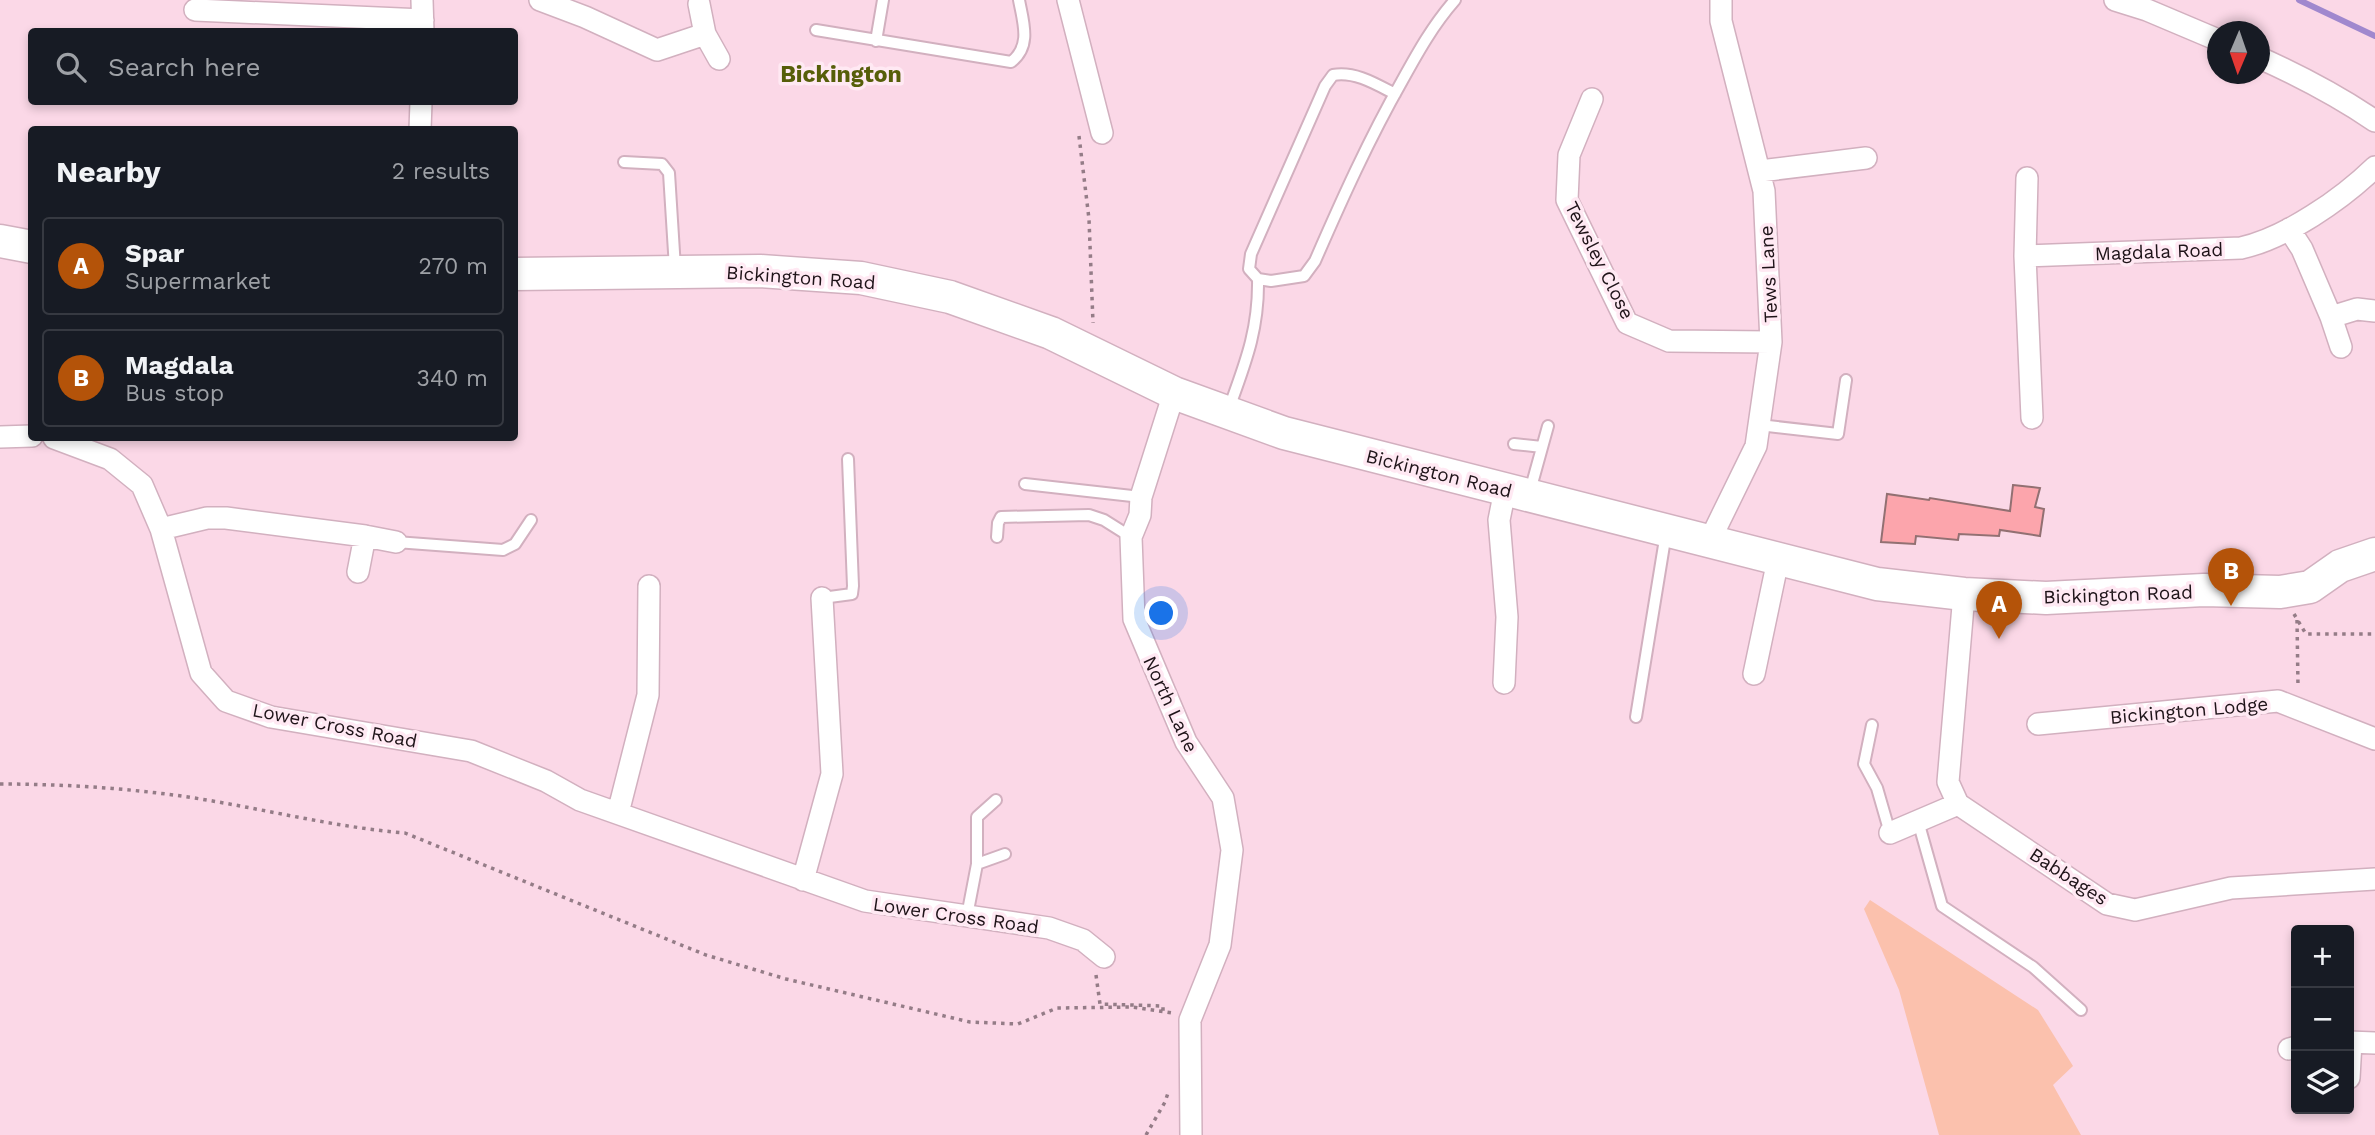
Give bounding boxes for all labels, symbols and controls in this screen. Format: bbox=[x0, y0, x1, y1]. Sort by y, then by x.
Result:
north arrow bbox=[2207, 21, 2270, 84]
search box bbox=[28, 28, 518, 105]
icon: search bbox=[52, 48, 90, 86]
text: Search here bbox=[108, 52, 260, 82]
district label: Bickington bbox=[780, 61, 902, 88]
text: Nearby bbox=[56, 154, 161, 189]
text: 2 results bbox=[392, 158, 490, 185]
street label: Tewsley Close bbox=[1560, 197, 1639, 323]
street label: Tews Lane bbox=[1754, 225, 1783, 323]
text: Spar bbox=[125, 238, 184, 268]
street label: Magdala Road bbox=[2094, 238, 2224, 265]
text: A bbox=[73, 253, 89, 280]
text: 270 m bbox=[419, 253, 488, 280]
street label: Bickington Road bbox=[725, 261, 876, 294]
text: Supermarket bbox=[125, 268, 270, 295]
text: Magdala bbox=[125, 350, 233, 380]
text: B bbox=[73, 365, 89, 392]
text: 340 m bbox=[416, 365, 488, 392]
text: Bus stop bbox=[125, 380, 224, 407]
street label: Bickington Road bbox=[1363, 444, 1514, 503]
pin: B bbox=[2208, 548, 2254, 606]
street label: Bickington Road bbox=[2043, 580, 2193, 609]
pin: A bbox=[1976, 581, 2022, 639]
your location bbox=[1144, 596, 1178, 630]
street label: North Lane bbox=[1138, 652, 1203, 756]
street label: Bickington Lodge bbox=[2109, 692, 2269, 729]
street label: Lower Cross Road bbox=[251, 698, 419, 753]
street label: Babbages bbox=[2025, 843, 2112, 910]
street label: Lower Cross Road bbox=[872, 892, 1040, 939]
map controls bbox=[2291, 925, 2354, 1114]
button: + bbox=[2291, 925, 2354, 988]
button: − bbox=[2291, 988, 2354, 1051]
button: layers bbox=[2291, 1051, 2354, 1114]

